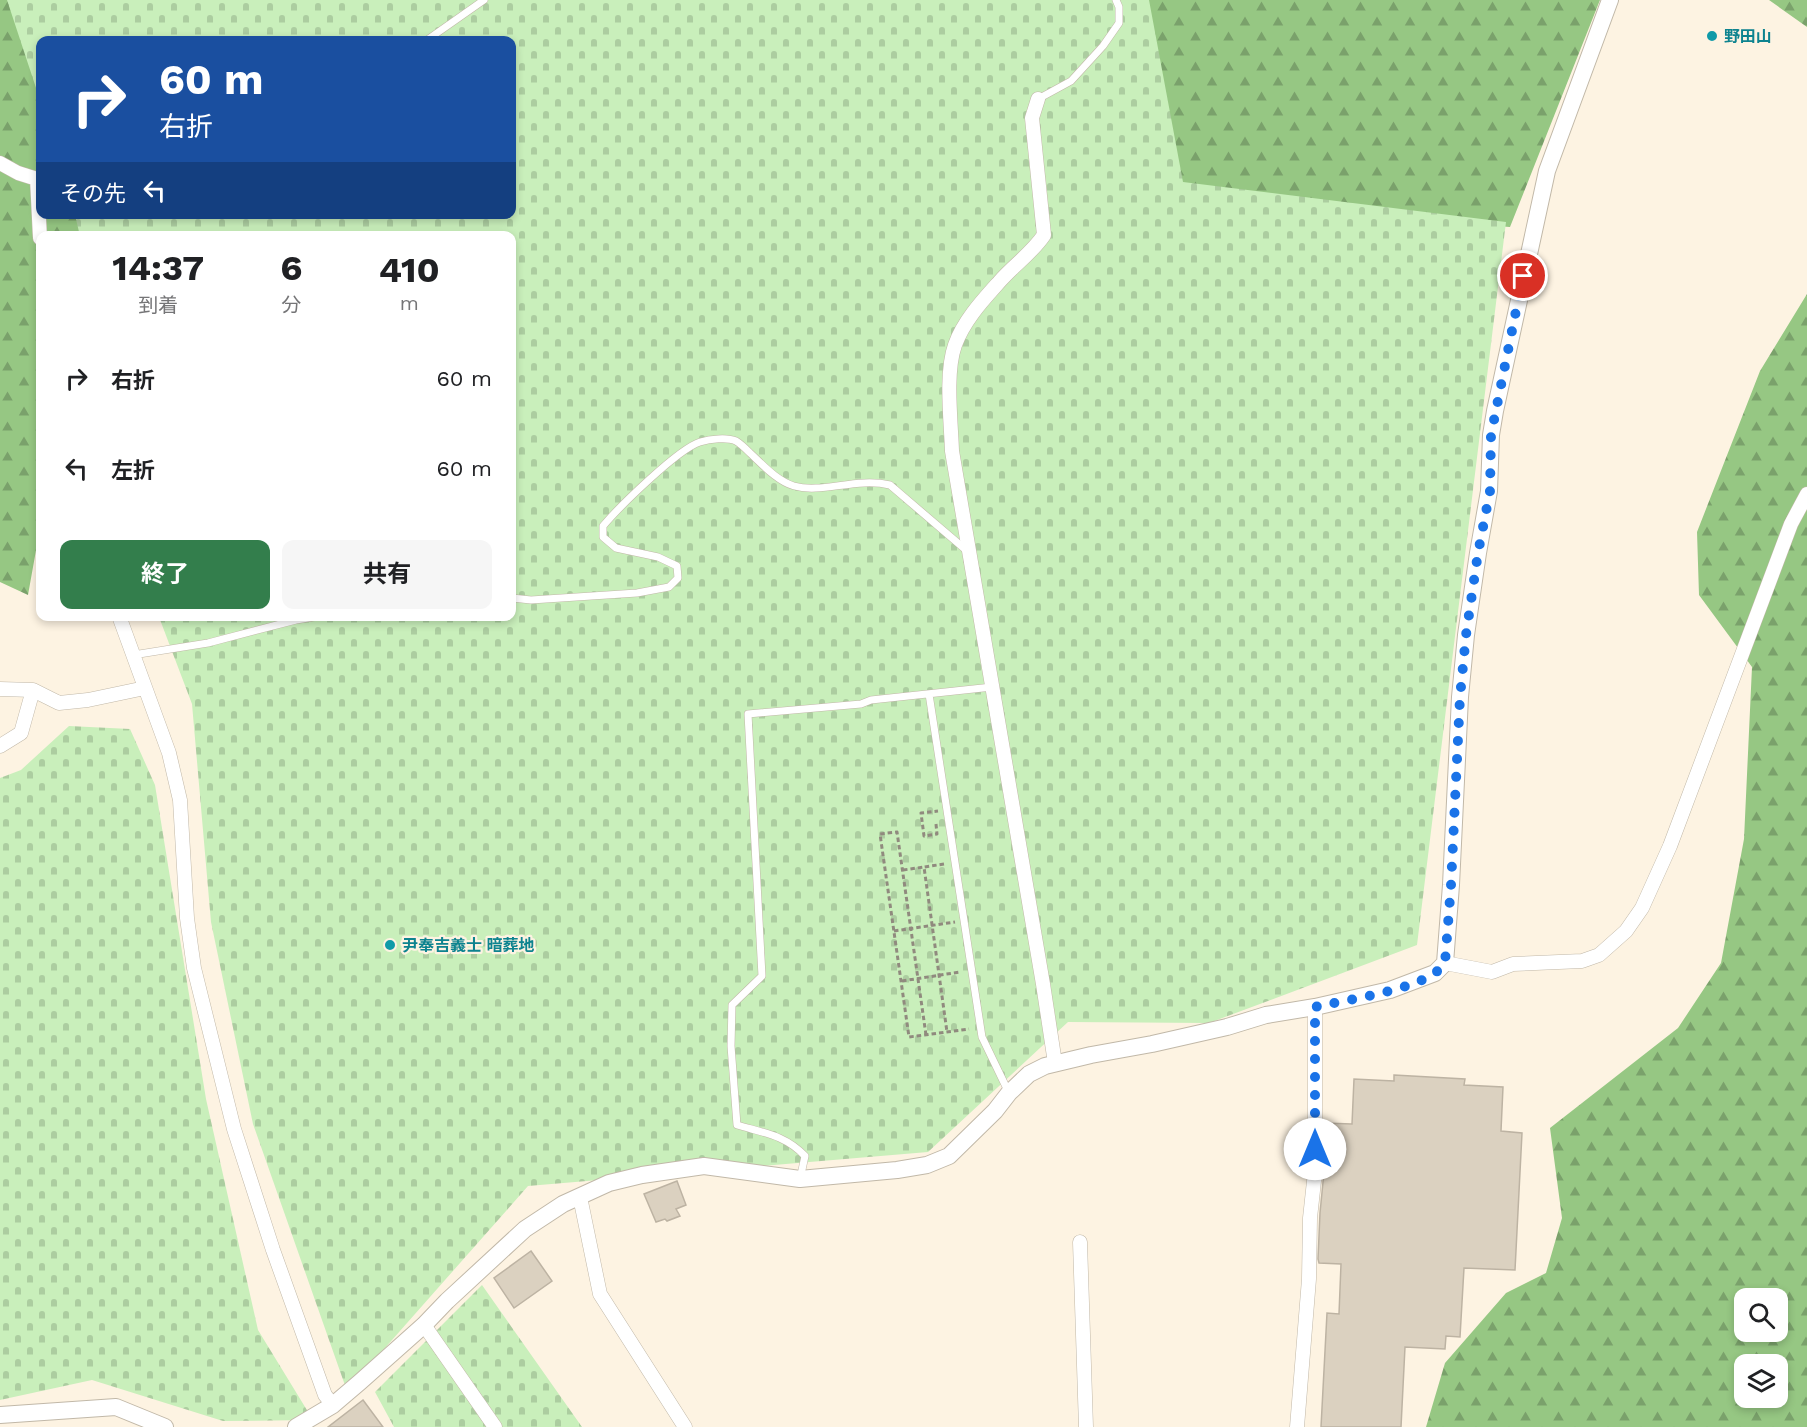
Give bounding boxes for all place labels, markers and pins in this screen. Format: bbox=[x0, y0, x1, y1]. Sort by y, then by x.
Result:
place label: 野田山 bbox=[1724, 27, 1772, 46]
marker: 野田山 bbox=[1705, 29, 1719, 43]
pin bbox=[1497, 250, 1548, 301]
place label: 尹奉吉義士 暗葬地 bbox=[402, 936, 535, 955]
marker: 尹奉吉義士 暗葬地 bbox=[383, 938, 397, 952]

